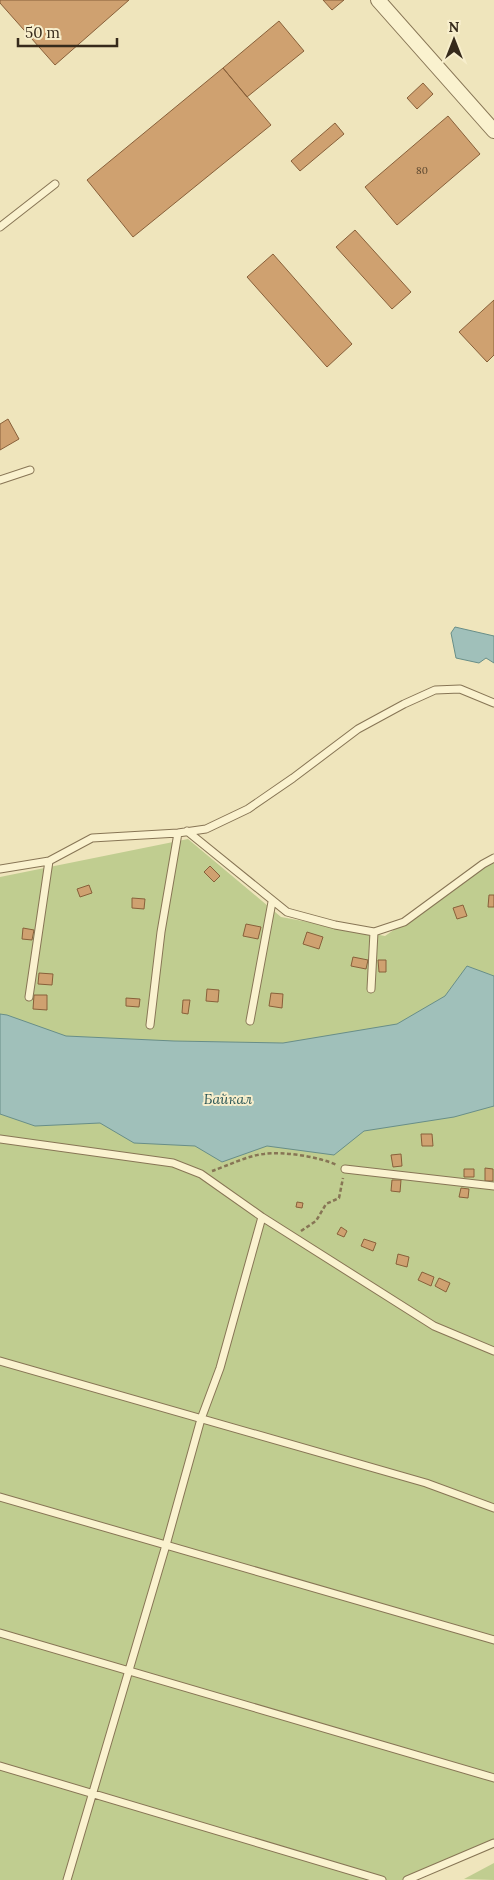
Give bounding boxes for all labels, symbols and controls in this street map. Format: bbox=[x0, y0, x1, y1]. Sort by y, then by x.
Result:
scale bar bbox=[18, 15, 116, 47]
north arrow bbox=[429, 15, 479, 65]
text: N bbox=[449, 18, 460, 36]
text: 50 m bbox=[25, 23, 60, 42]
house number: 80 bbox=[416, 164, 428, 177]
water label: Байкал bbox=[204, 1090, 252, 1108]

